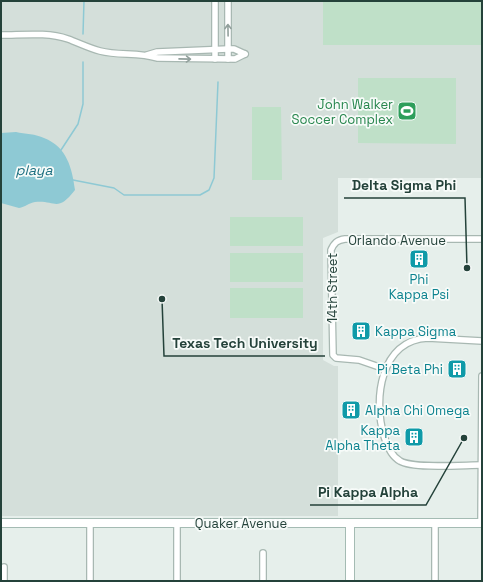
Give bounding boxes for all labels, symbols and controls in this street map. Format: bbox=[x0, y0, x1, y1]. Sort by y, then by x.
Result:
one-way arrow bbox=[224, 24, 232, 37]
one-way arrow bbox=[178, 55, 191, 62]
place label: John Walker Soccer Complex bbox=[291, 96, 393, 128]
sports icon: John Walker Soccer Complex bbox=[396, 100, 418, 122]
water label: playa bbox=[16, 161, 53, 179]
callout: Delta Sigma Phi bbox=[344, 172, 465, 198]
text: Delta Sigma Phi bbox=[352, 176, 456, 194]
street label: Orlando Avenue bbox=[348, 232, 446, 249]
building icon: Phi Kappa Psi bbox=[408, 248, 430, 270]
street label: 14th Street bbox=[324, 253, 341, 323]
place label: Phi Kappa Psi bbox=[389, 271, 449, 303]
building icon: Kappa Sigma bbox=[350, 320, 372, 342]
place label: Kappa Sigma bbox=[375, 323, 457, 340]
callout: Texas Tech University bbox=[164, 330, 325, 356]
text: Texas Tech University bbox=[172, 334, 318, 352]
building icon: Pi Beta Phi bbox=[446, 358, 468, 380]
place label: Pi Beta Phi bbox=[377, 361, 443, 378]
building icon: Alpha Chi Omega bbox=[340, 399, 362, 421]
place label: Alpha Chi Omega bbox=[365, 402, 470, 419]
place label: Kappa Alpha Theta bbox=[325, 422, 401, 454]
building icon: Kappa Alpha Theta bbox=[403, 426, 425, 448]
callout: Pi Kappa Alpha bbox=[310, 479, 426, 505]
text: Pi Kappa Alpha bbox=[318, 483, 418, 501]
street label: Quaker Avenue bbox=[195, 515, 287, 532]

